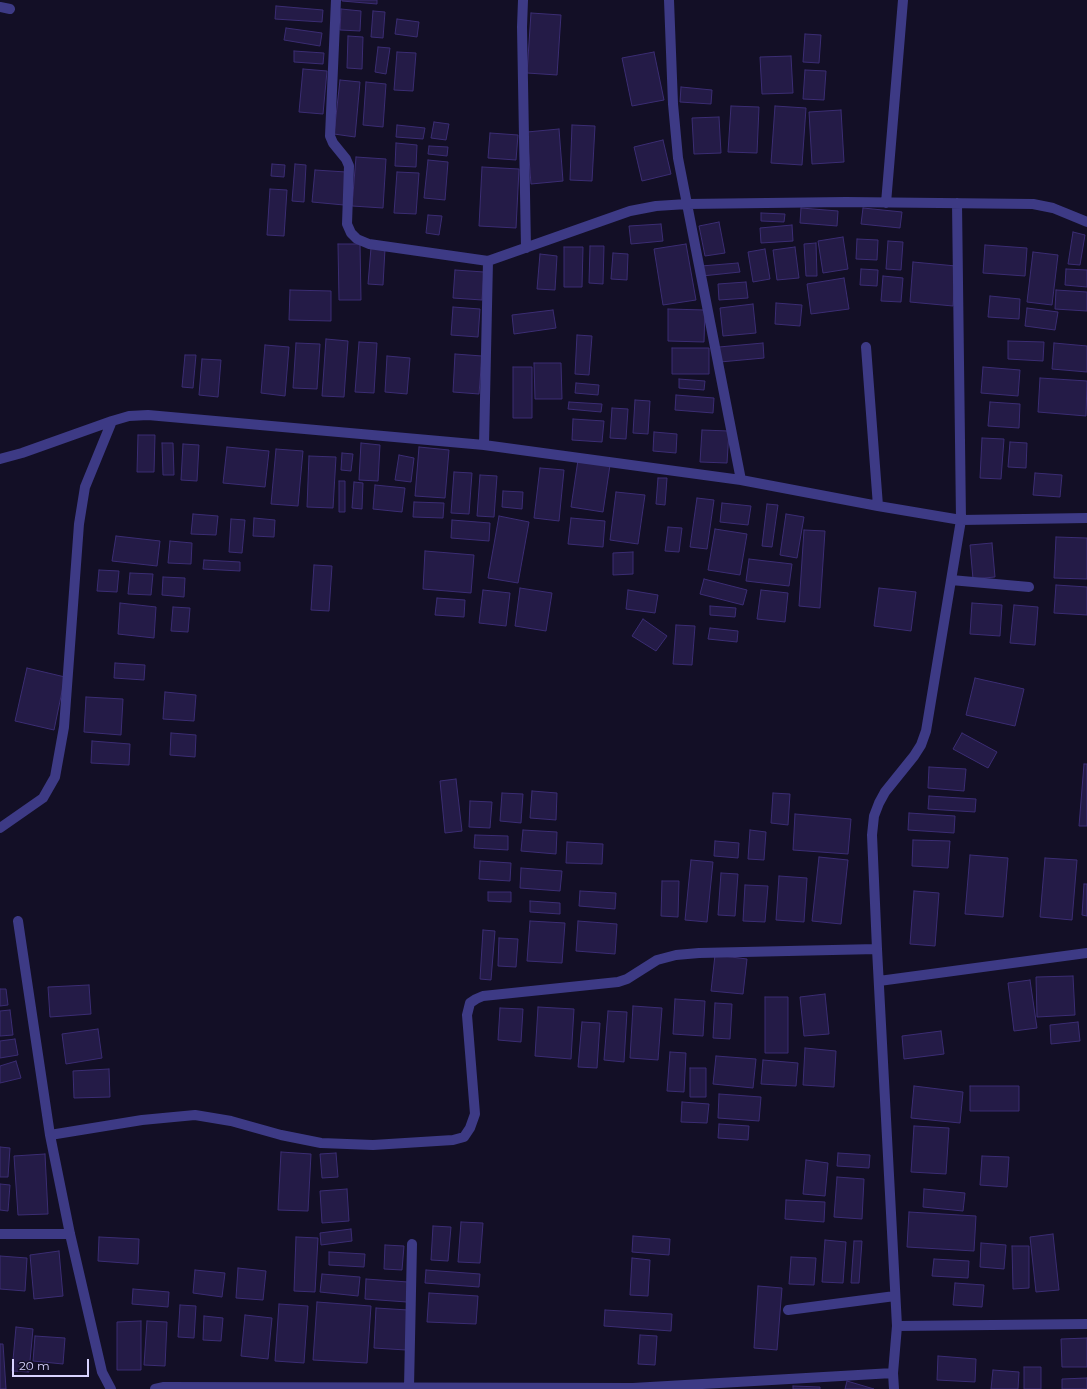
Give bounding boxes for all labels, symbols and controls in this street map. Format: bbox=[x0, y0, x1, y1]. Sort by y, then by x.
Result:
scale bar bbox=[14, 1351, 91, 1377]
text: 20 m bbox=[19, 1358, 50, 1373]

